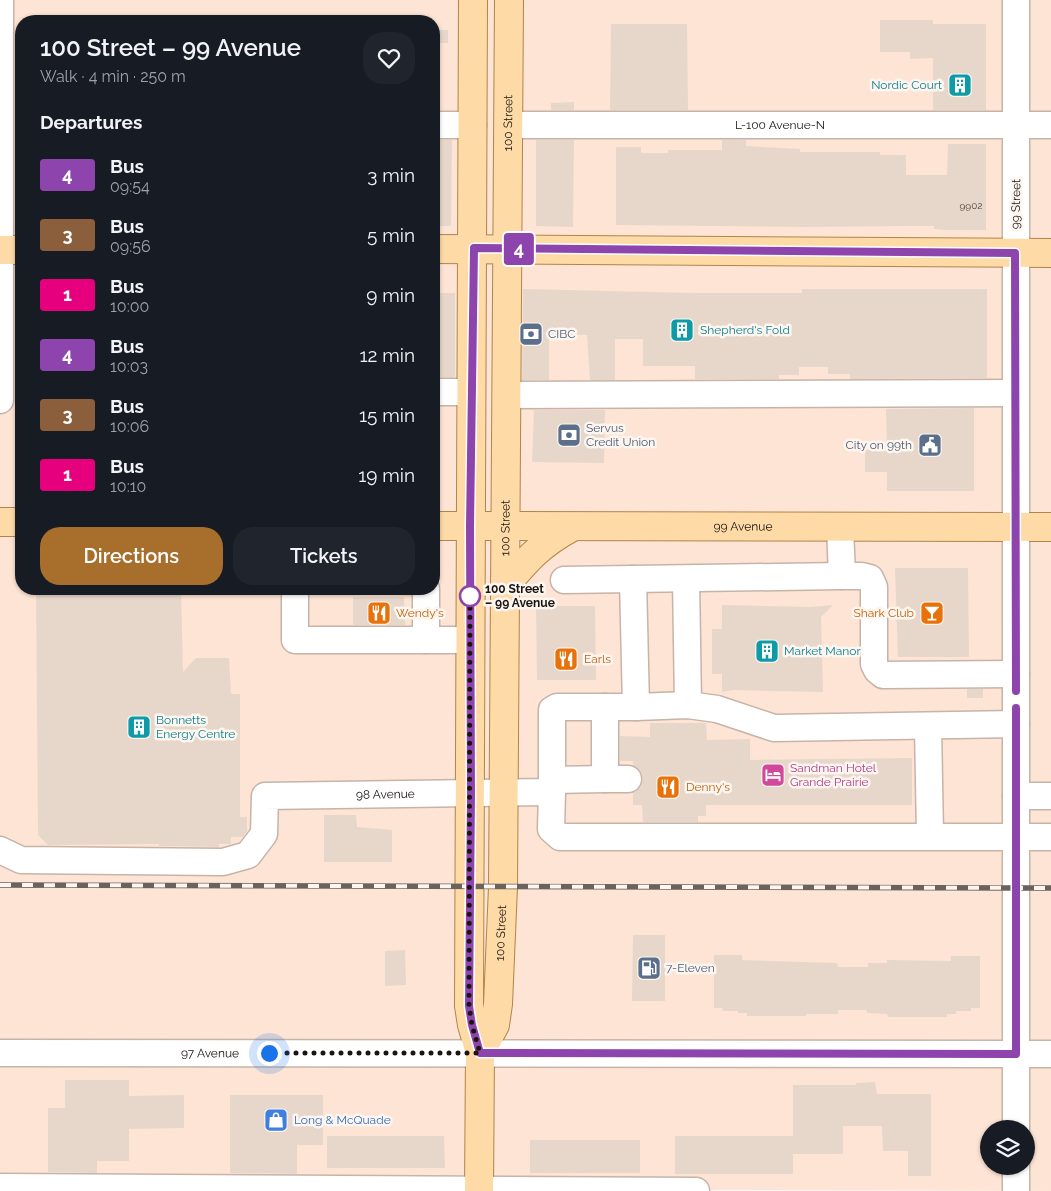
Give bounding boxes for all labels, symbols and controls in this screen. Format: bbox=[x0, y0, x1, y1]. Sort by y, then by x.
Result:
button: heart bbox=[363, 32, 415, 84]
text: 100 Street – 99 Avenue bbox=[40, 33, 301, 62]
text: Walk · 4 min · 250 m bbox=[40, 67, 186, 86]
building icon: Nordic Court bbox=[947, 72, 973, 98]
place label: Nordic Court bbox=[871, 78, 942, 92]
street label: 100 Street bbox=[501, 95, 515, 151]
text: Departures bbox=[40, 111, 142, 133]
street label: L-100 Avenue-N bbox=[735, 118, 825, 132]
text: Bus bbox=[110, 155, 144, 177]
text: 4 bbox=[62, 164, 73, 185]
text: 3 min bbox=[367, 164, 415, 186]
text: 09:54 bbox=[110, 177, 150, 196]
street label: 99 Street bbox=[1009, 179, 1023, 229]
house number: 9902 bbox=[959, 200, 983, 211]
text: Bus bbox=[110, 215, 144, 237]
text: 3 bbox=[62, 224, 73, 245]
text: 5 min bbox=[367, 224, 415, 246]
line badge: 4 bbox=[503, 233, 535, 265]
text: 09:56 bbox=[110, 237, 151, 256]
text: 4 bbox=[514, 238, 524, 259]
text: Bus bbox=[110, 275, 144, 297]
text: 1 bbox=[63, 284, 72, 305]
text: 9 min bbox=[366, 284, 415, 306]
text: 10:00 bbox=[110, 297, 149, 316]
building icon: Shepherd's Fold bbox=[669, 317, 695, 343]
bank icon: CIBC bbox=[518, 321, 544, 347]
place label: Shepherd's Fold bbox=[700, 323, 790, 337]
place label: CIBC bbox=[548, 327, 575, 341]
text: Bus bbox=[110, 335, 144, 357]
text: 4 bbox=[62, 344, 73, 365]
text: 12 min bbox=[359, 344, 415, 366]
text: 10:03 bbox=[110, 357, 148, 376]
text: Bus bbox=[110, 395, 144, 417]
text: 3 bbox=[62, 404, 73, 425]
text: 15 min bbox=[359, 404, 415, 426]
text: 10:06 bbox=[110, 417, 149, 436]
place label: Servus Credit Union bbox=[586, 421, 655, 449]
bank icon: Servus Credit Union bbox=[556, 422, 582, 448]
public building icon: City on 99th bbox=[917, 432, 943, 458]
place label: City on 99th bbox=[846, 438, 912, 452]
text: Bus bbox=[110, 455, 144, 477]
text: 1 bbox=[63, 464, 72, 485]
text: 19 min bbox=[358, 464, 415, 486]
text: 10:10 bbox=[110, 477, 146, 496]
street label: 100 Street bbox=[498, 500, 513, 556]
street label: 99 Avenue bbox=[714, 519, 772, 534]
button: Directions bbox=[40, 527, 223, 585]
button: Tickets bbox=[233, 527, 415, 585]
place label: 100 Street – 99 Avenue bbox=[485, 582, 555, 610]
marker: 100 Street – 99 Avenue bbox=[459, 585, 481, 607]
restaurant icon: Wendy's bbox=[366, 600, 392, 626]
bar icon: Shark Club bbox=[919, 600, 945, 626]
place label: Wendy's bbox=[396, 606, 444, 620]
place label: Shark Club bbox=[854, 606, 914, 620]
building icon: Market Manor bbox=[754, 638, 780, 664]
place label: Market Manor bbox=[784, 644, 861, 658]
restaurant icon: Earls bbox=[553, 646, 579, 672]
place label: Earls bbox=[584, 652, 611, 666]
place label: Bonnetts Energy Centre bbox=[156, 713, 235, 741]
building icon: Bonnetts Energy Centre bbox=[126, 714, 152, 740]
place label: Sandman Hotel Grande Prairie bbox=[790, 761, 877, 789]
hotel icon: Sandman Hotel Grande Prairie bbox=[760, 762, 786, 788]
restaurant icon: Denny's bbox=[655, 774, 681, 800]
place label: Denny's bbox=[686, 780, 730, 794]
street label: 98 Avenue bbox=[356, 787, 415, 802]
street label: 100 Street bbox=[493, 905, 509, 961]
fuel station icon: 7-Eleven bbox=[636, 955, 662, 981]
place label: 7-Eleven bbox=[666, 961, 715, 975]
your location bbox=[257, 1041, 282, 1066]
street label: 97 Avenue bbox=[181, 1046, 239, 1060]
shop icon: Long & McQuade bbox=[263, 1107, 289, 1133]
place label: Long & McQuade bbox=[294, 1113, 391, 1127]
map controls bbox=[980, 1120, 1035, 1175]
button: layers bbox=[980, 1120, 1035, 1175]

